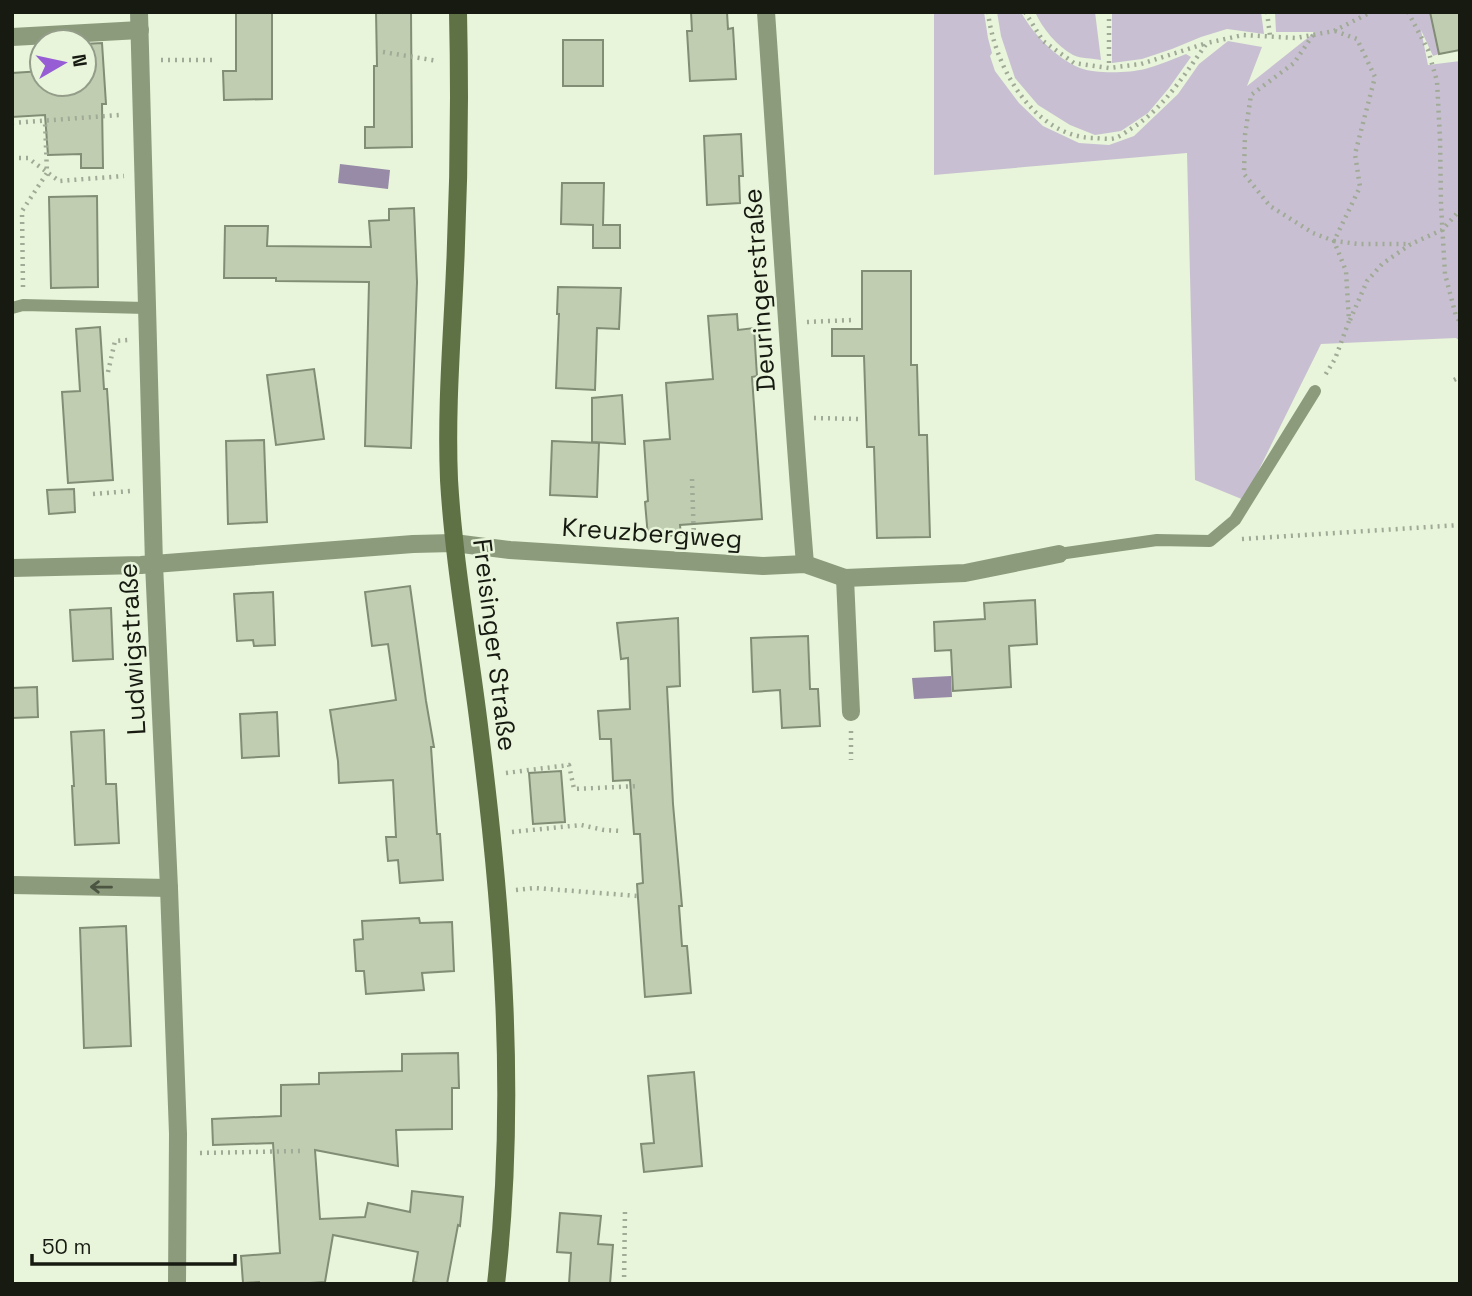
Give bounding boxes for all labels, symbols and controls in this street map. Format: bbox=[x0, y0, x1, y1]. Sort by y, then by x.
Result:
north arrow bbox=[28, 28, 98, 98]
text: N bbox=[66, 52, 93, 69]
street label: Deuringerstraße bbox=[735, 187, 783, 393]
street label: Kreuzbergweg bbox=[561, 510, 743, 556]
street label: Freisinger Straße bbox=[465, 537, 525, 753]
street label: Ludwigstraße bbox=[111, 562, 153, 736]
one-way arrow bbox=[89, 880, 112, 894]
scale bar bbox=[32, 1222, 234, 1266]
text: 50 m bbox=[42, 1233, 92, 1260]

